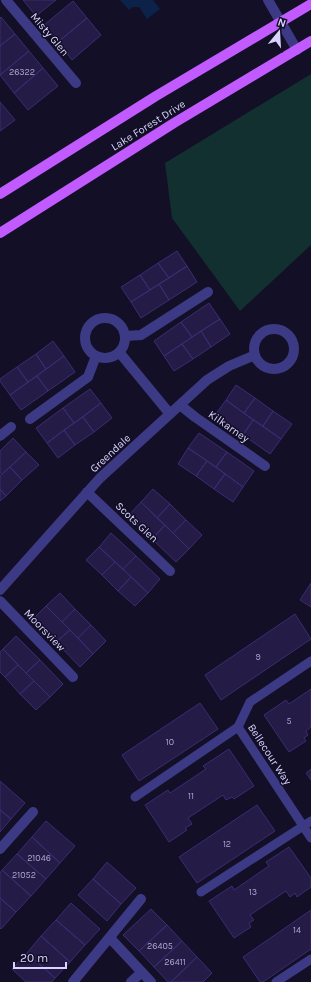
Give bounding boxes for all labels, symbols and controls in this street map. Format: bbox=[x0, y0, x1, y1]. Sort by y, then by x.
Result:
street label: Misty Glen bbox=[28, 10, 72, 59]
north arrow bbox=[259, 12, 299, 52]
text: N bbox=[276, 16, 288, 30]
house number: 26322 bbox=[9, 67, 35, 77]
street label: Lake Forest Drive bbox=[109, 97, 188, 153]
street label: Kilkarney bbox=[206, 408, 252, 445]
street label: Greendale bbox=[88, 431, 133, 475]
street label: Scots Glen bbox=[113, 499, 161, 545]
street label: Moorsview bbox=[21, 607, 68, 654]
house number: 9 bbox=[255, 652, 261, 662]
house number: 5 bbox=[286, 716, 292, 726]
street label: Bellecour Way bbox=[245, 721, 294, 787]
house number: 10 bbox=[166, 737, 174, 747]
house number: 11 bbox=[188, 791, 194, 801]
house number: 12 bbox=[223, 839, 231, 849]
house number: 21046 bbox=[27, 853, 51, 863]
house number: 21052 bbox=[12, 870, 36, 880]
house number: 13 bbox=[249, 887, 257, 897]
house number: 14 bbox=[293, 925, 301, 935]
house number: 26405 bbox=[147, 941, 173, 951]
scale bar bbox=[14, 944, 66, 970]
text: 20 m bbox=[20, 951, 48, 965]
house number: 26411 bbox=[164, 957, 186, 967]

